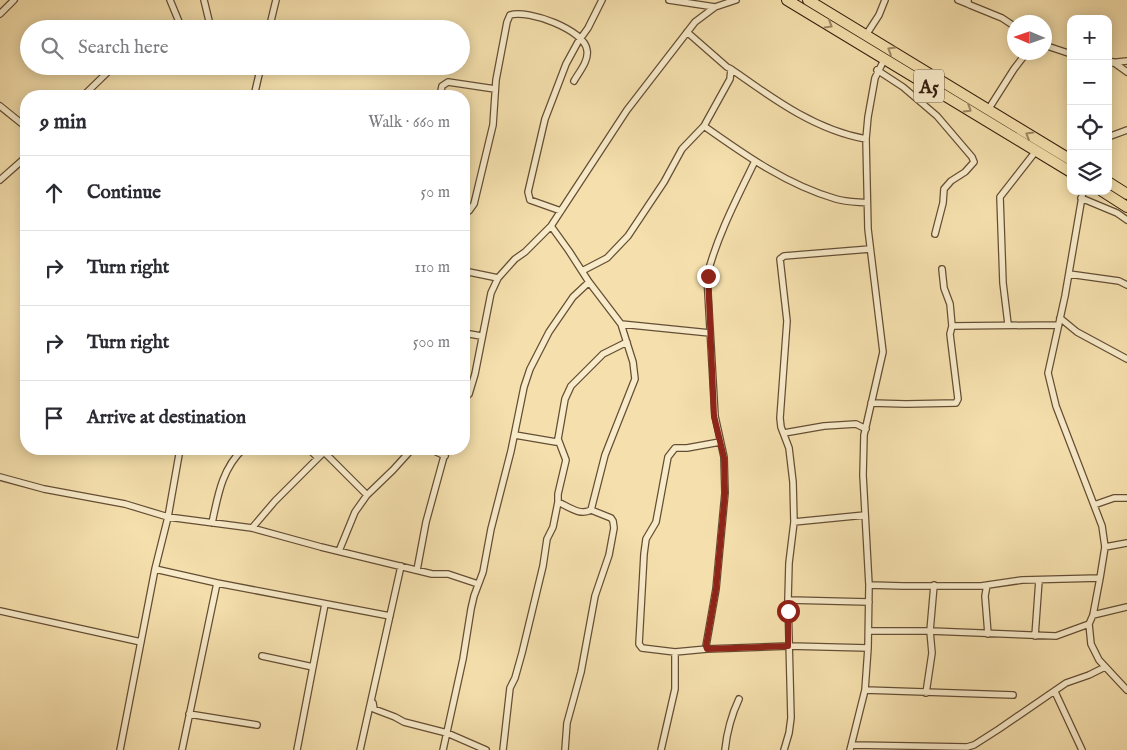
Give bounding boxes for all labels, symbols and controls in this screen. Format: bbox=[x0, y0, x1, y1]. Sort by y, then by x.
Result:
north arrow bbox=[1007, 15, 1052, 60]
map controls bbox=[1067, 15, 1112, 195]
button: + bbox=[1067, 15, 1112, 60]
one-way arrow bbox=[824, 18, 833, 28]
search box bbox=[20, 20, 470, 75]
icon: search bbox=[38, 34, 66, 62]
text: Search here bbox=[78, 36, 169, 60]
one-way arrow bbox=[887, 46, 896, 56]
button: − bbox=[1067, 60, 1112, 105]
road number: A5 bbox=[914, 70, 944, 102]
one-way arrow bbox=[962, 103, 971, 113]
button: locate bbox=[1067, 105, 1112, 150]
text: 9 min bbox=[40, 109, 87, 136]
text: Walk · 660 m bbox=[368, 113, 450, 133]
one-way arrow bbox=[1026, 131, 1035, 141]
button: layers bbox=[1067, 150, 1112, 195]
icon: ahead bbox=[40, 179, 68, 207]
text: Continue bbox=[87, 181, 161, 205]
text: 50 m bbox=[421, 183, 450, 203]
icon: right bbox=[40, 254, 68, 282]
text: Turn right bbox=[87, 256, 169, 280]
text: 110 m bbox=[414, 258, 450, 278]
route end bbox=[697, 265, 720, 288]
icon: right bbox=[40, 329, 68, 357]
text: Turn right bbox=[87, 331, 169, 355]
text: 500 m bbox=[413, 333, 450, 353]
icon: arrive bbox=[40, 404, 68, 432]
text: Arrive at destination bbox=[87, 406, 246, 430]
route start bbox=[777, 600, 800, 623]

